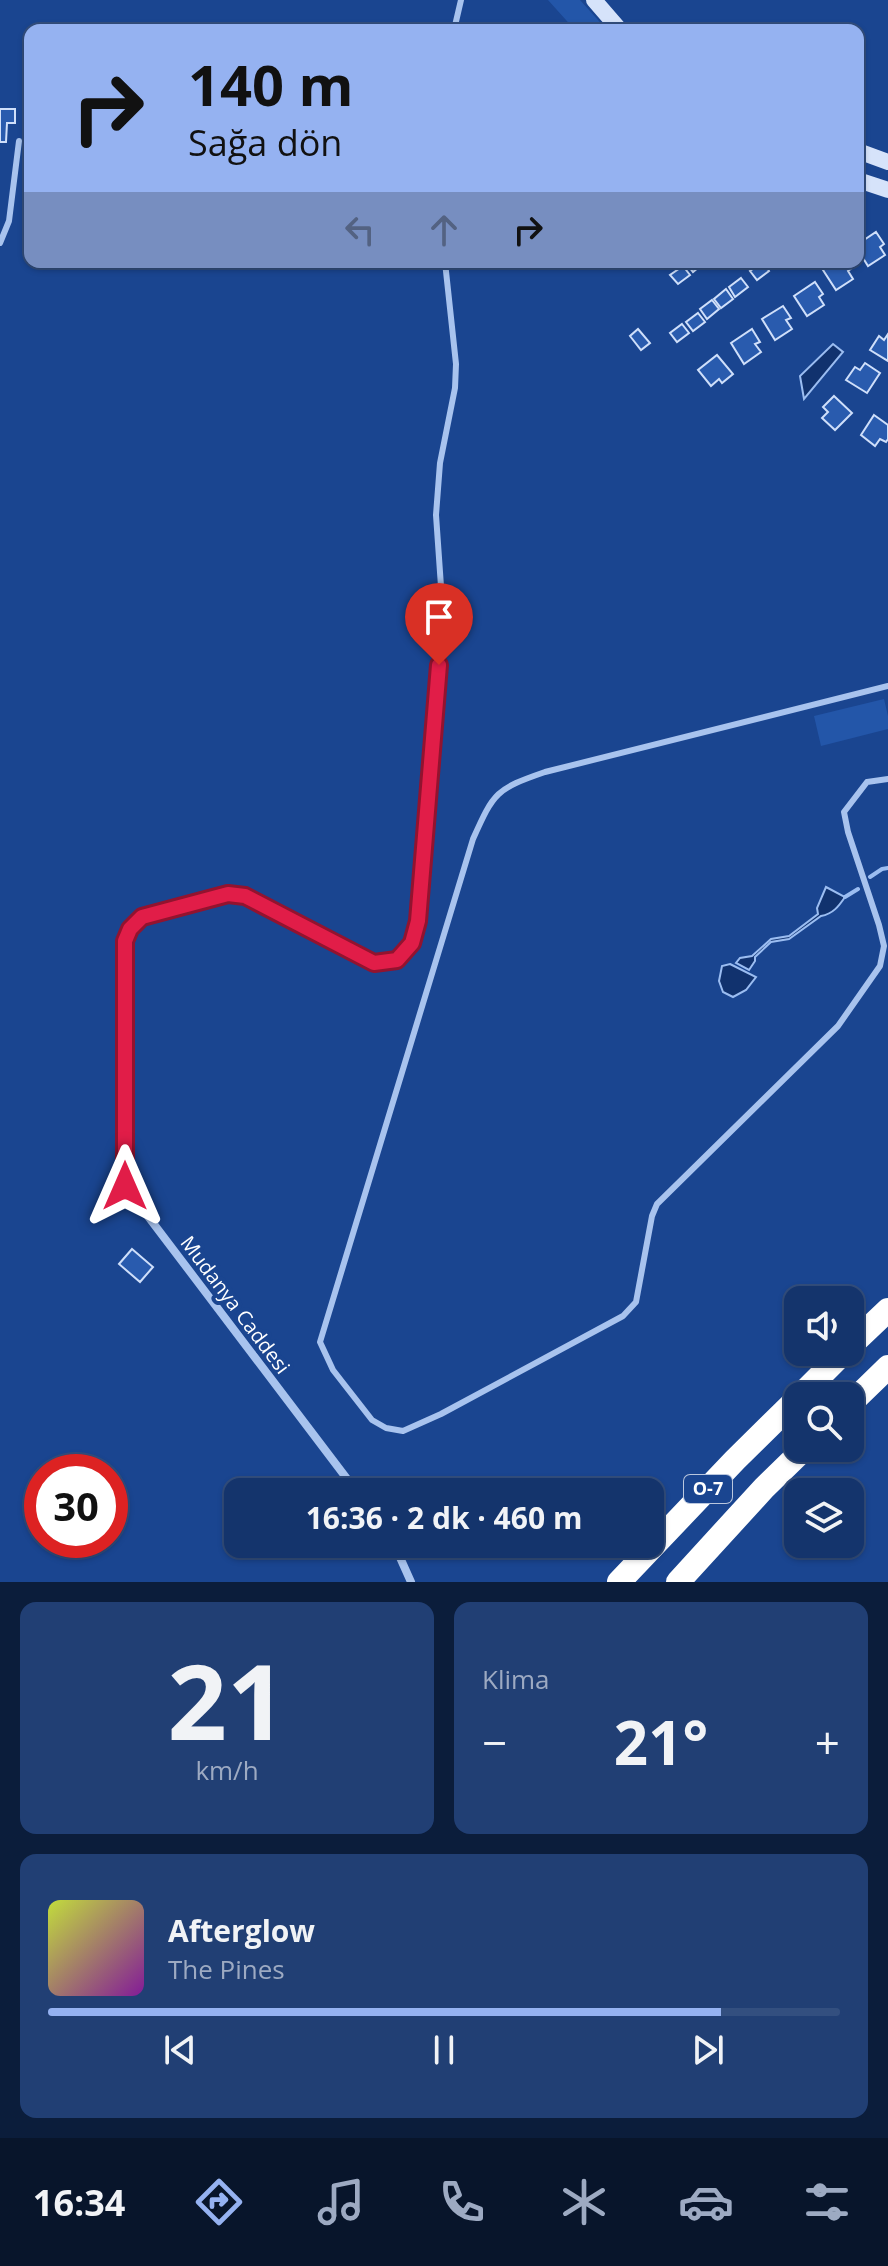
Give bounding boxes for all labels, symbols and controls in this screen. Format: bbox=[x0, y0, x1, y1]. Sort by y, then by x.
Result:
text: 140 m bbox=[188, 46, 354, 122]
icon: right bbox=[56, 56, 160, 160]
text: Sağa dön bbox=[188, 118, 342, 167]
icon: left bbox=[338, 208, 382, 252]
icon: ahead bbox=[422, 208, 466, 252]
icon: right bbox=[506, 208, 550, 252]
pin bbox=[405, 583, 473, 665]
icon: arrive bbox=[417, 595, 461, 639]
position arrow bbox=[83, 1144, 167, 1228]
street label: Mudanya Caddesi bbox=[175, 1230, 296, 1379]
map controls bbox=[784, 1286, 864, 1558]
button: sound bbox=[784, 1286, 864, 1366]
button: search bbox=[784, 1382, 864, 1462]
speed limit sign: 30 bbox=[24, 1454, 128, 1558]
road number: O-7 bbox=[684, 1475, 732, 1503]
button: layers bbox=[784, 1478, 864, 1558]
text: 16:36 · 2 dk · 460 m bbox=[306, 1497, 582, 1538]
text: 21 bbox=[168, 1629, 286, 1770]
text: Klima bbox=[482, 1661, 550, 1697]
text: 21° bbox=[614, 1701, 708, 1783]
text: − bbox=[482, 1712, 507, 1772]
text: + bbox=[815, 1712, 840, 1772]
text: km/h bbox=[195, 1752, 259, 1788]
text: Afterglow bbox=[168, 1910, 315, 1951]
text: The Pines bbox=[168, 1951, 285, 1987]
icon: previous bbox=[158, 2028, 202, 2072]
icon: pause bbox=[422, 2028, 466, 2072]
icon: next bbox=[686, 2028, 730, 2072]
icon: directions bbox=[191, 2174, 247, 2230]
icon: music bbox=[313, 2174, 369, 2230]
icon: phone bbox=[434, 2174, 490, 2230]
icon: climate bbox=[556, 2174, 612, 2230]
icon: car bbox=[678, 2174, 734, 2230]
icon: filters bbox=[799, 2174, 855, 2230]
text: 16:34 bbox=[33, 2178, 125, 2227]

